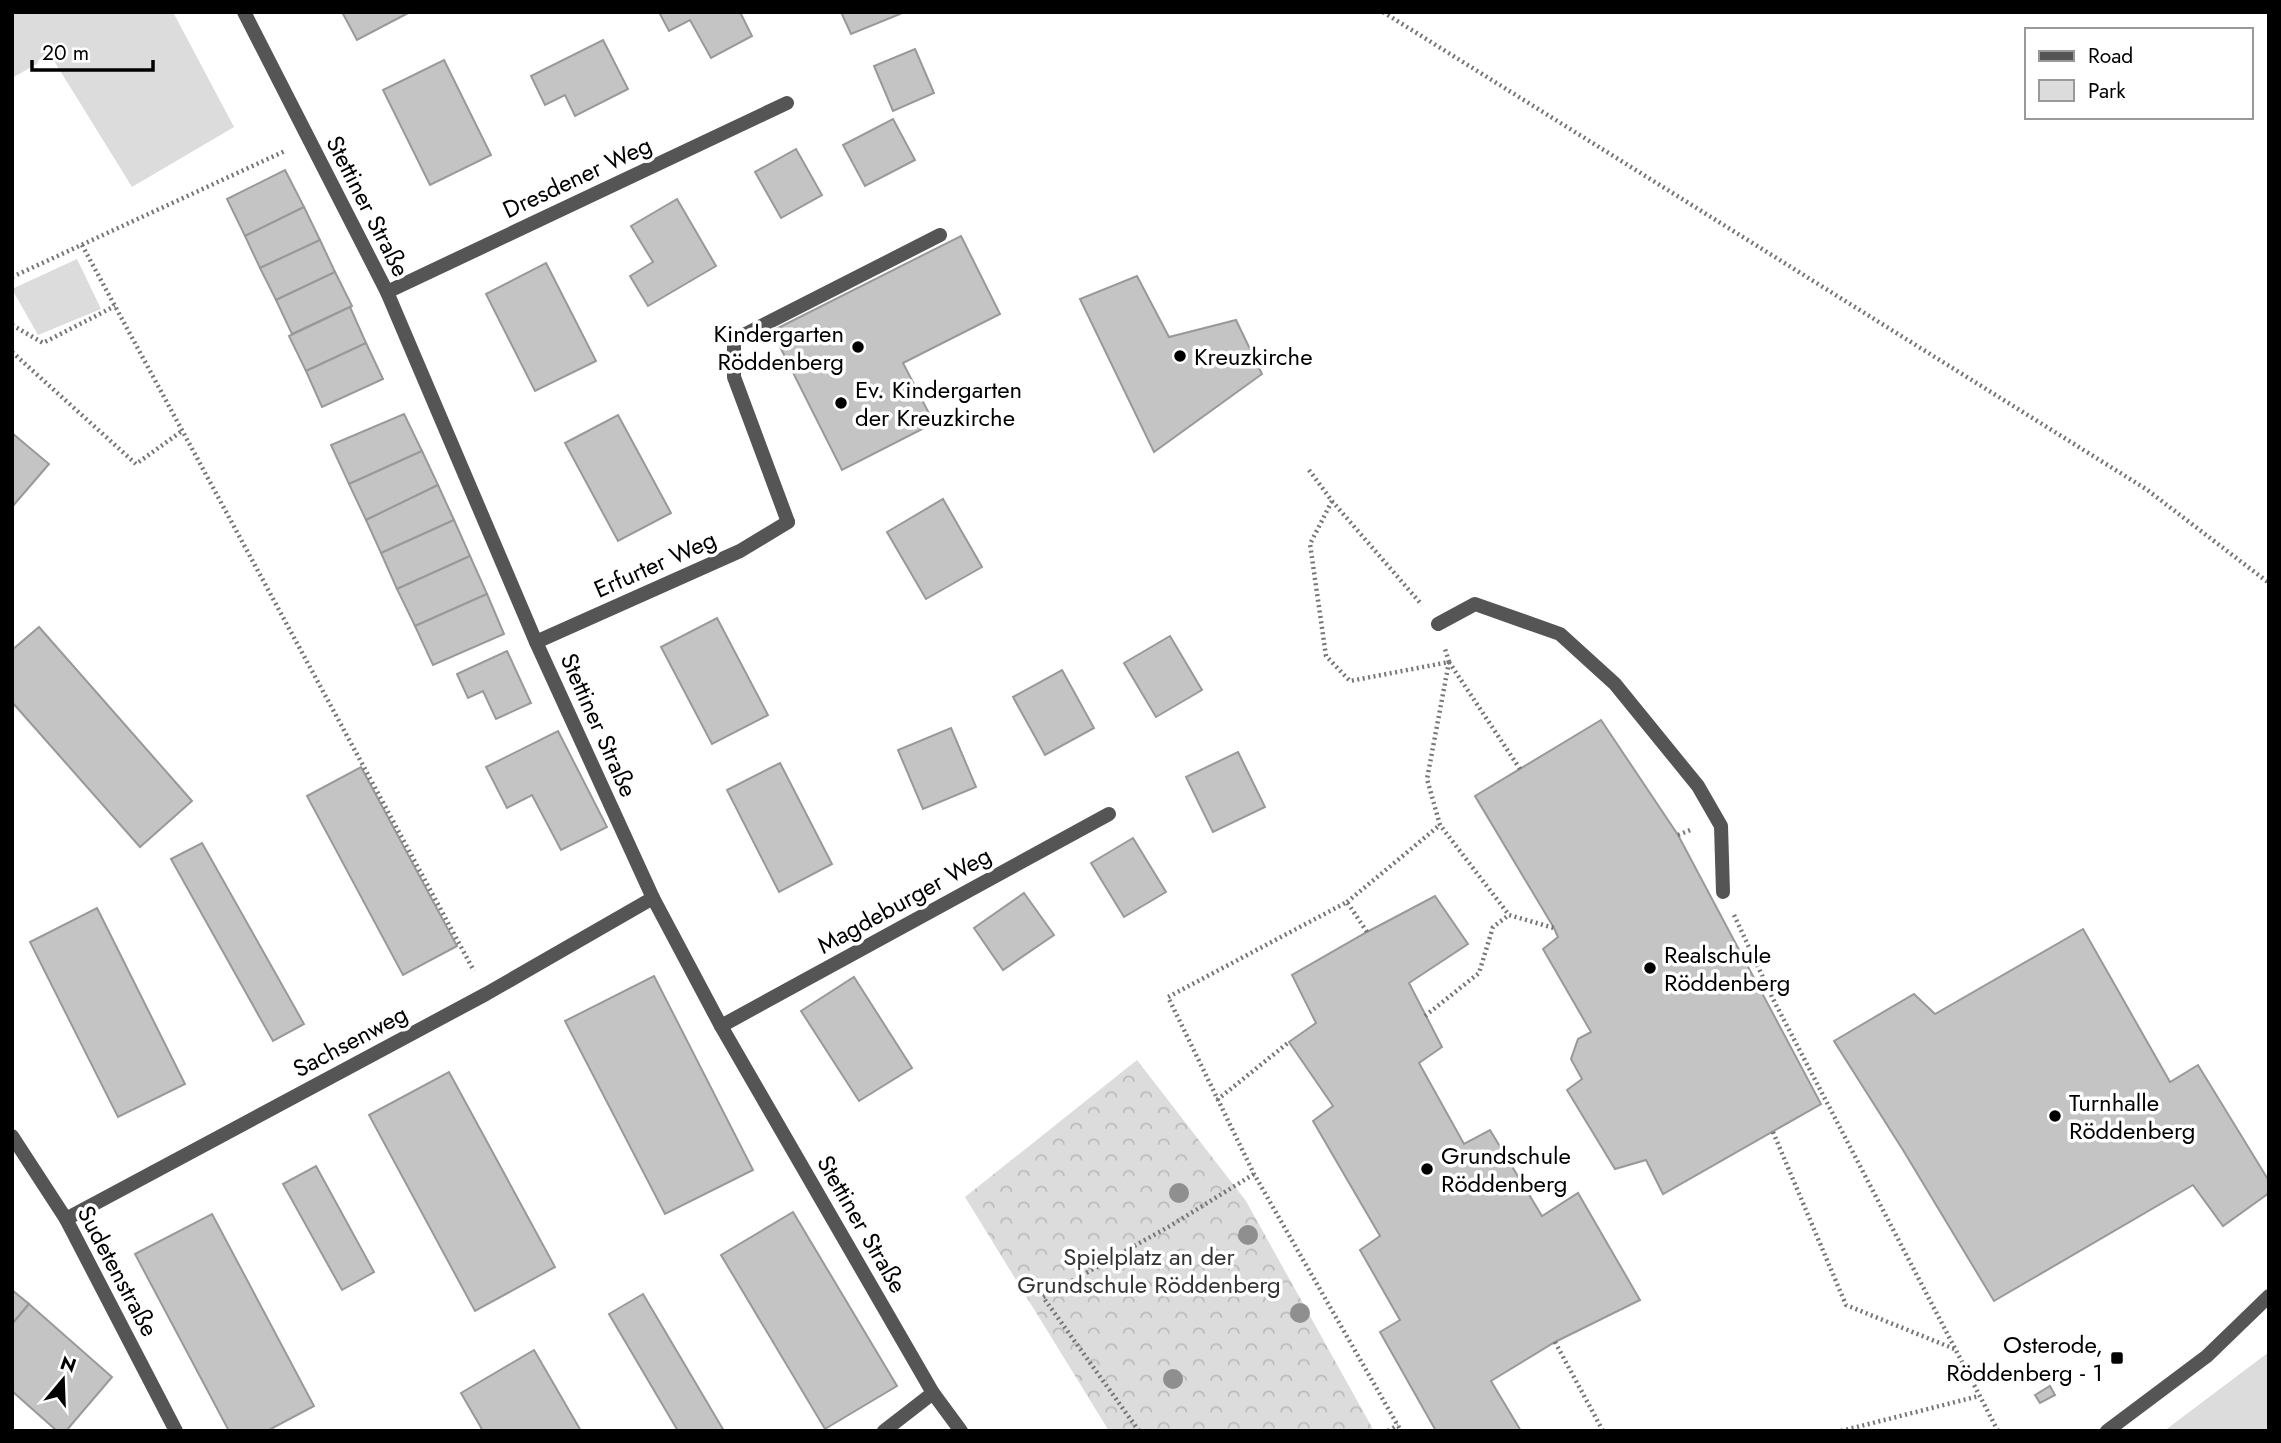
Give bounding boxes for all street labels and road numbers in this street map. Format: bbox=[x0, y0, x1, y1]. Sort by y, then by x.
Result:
street label: Dresdener Weg bbox=[497, 127, 657, 227]
street label: Stettiner Straße bbox=[317, 129, 419, 283]
street label: Erfurter Weg bbox=[588, 521, 722, 607]
street label: Stettiner Straße bbox=[552, 648, 646, 802]
street label: Magdeburger Weg bbox=[811, 838, 997, 962]
street label: Sachsenweg bbox=[286, 996, 414, 1086]
street label: Stettiner Straße bbox=[808, 1149, 916, 1299]
street label: Sudetenstraße bbox=[69, 1199, 167, 1343]

